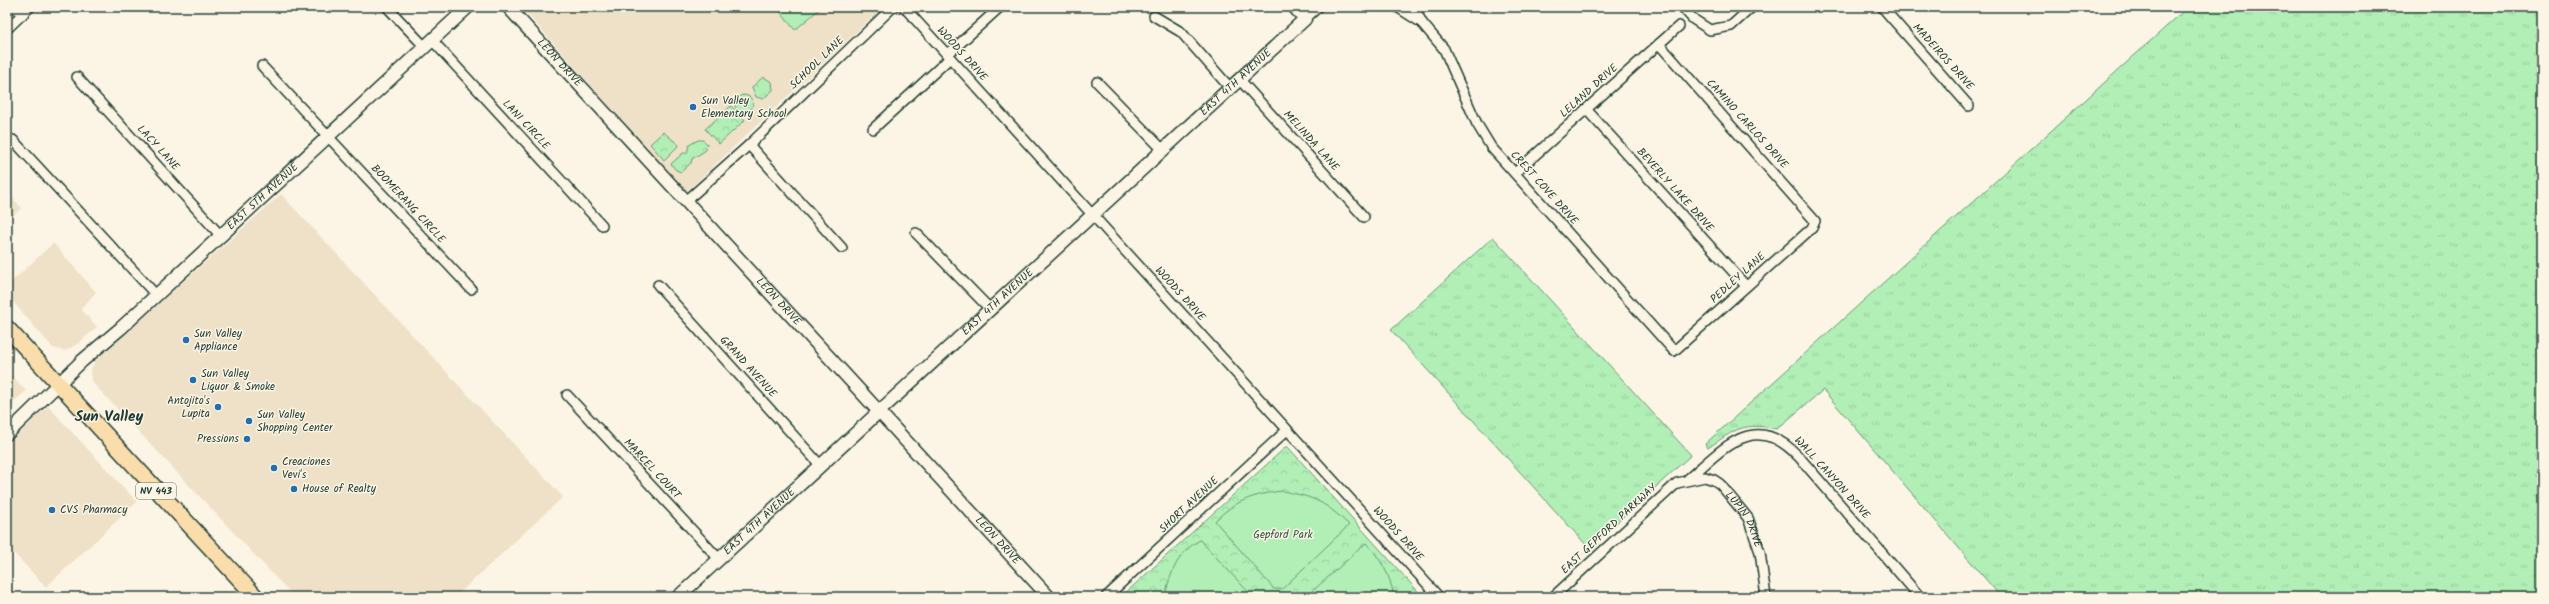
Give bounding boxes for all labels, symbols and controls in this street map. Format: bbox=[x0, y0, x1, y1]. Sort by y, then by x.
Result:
street label: MADEIROS DRIVE bbox=[1908, 19, 1978, 95]
street label: WOODS DRIVE bbox=[932, 22, 992, 86]
street label: SCHOOL LANE bbox=[785, 32, 849, 94]
street label: LEON DRIVE bbox=[532, 35, 587, 92]
street label: EAST 4TH AVENUE bbox=[1196, 44, 1277, 121]
street label: LELAND DRIVE bbox=[1556, 59, 1623, 122]
street label: CAMINO CARLOS DRIVE bbox=[1702, 75, 1793, 173]
place label: Sun Valley Elementary School bbox=[701, 92, 787, 123]
street label: LANI CIRCLE bbox=[498, 96, 555, 155]
marker: Sun Valley Elementary School bbox=[688, 102, 698, 112]
street label: MELINDA LANE bbox=[1279, 106, 1344, 176]
street label: LACY LANE bbox=[132, 121, 184, 175]
street label: BEVERLY LAKE DRIVE bbox=[1632, 144, 1718, 237]
street label: CREST COVE DRIVE bbox=[1506, 147, 1583, 230]
street label: EAST 5TH AVENUE bbox=[223, 158, 303, 235]
street label: BOOMERANG CIRCLE bbox=[366, 160, 450, 248]
street label: PEDLEY LANE bbox=[1706, 248, 1770, 308]
street label: WOODS DRIVE bbox=[1150, 262, 1210, 326]
street label: EAST 4TH AVENUE bbox=[958, 264, 1038, 340]
street label: LEON DRIVE bbox=[751, 273, 806, 331]
place label: Sun Valley Appliance bbox=[194, 325, 243, 356]
street label: GRAND AVENUE bbox=[715, 332, 781, 403]
marker: Sun Valley Appliance bbox=[181, 335, 191, 345]
place label: Sun Valley Liquor & Smoke bbox=[201, 365, 275, 396]
marker: Sun Valley Liquor & Smoke bbox=[188, 375, 198, 385]
place label: Antojito's Lupita bbox=[167, 392, 210, 423]
marker: Antojito's Lupita bbox=[213, 402, 223, 412]
district label: Sun Valley bbox=[75, 405, 143, 429]
place label: Sun Valley Shopping Center bbox=[257, 406, 334, 437]
marker: Sun Valley Shopping Center bbox=[244, 416, 254, 426]
place label: Pressions bbox=[197, 430, 239, 448]
street label: WALL CANYON DRIVE bbox=[1790, 432, 1875, 524]
marker: Pressions bbox=[242, 434, 252, 444]
street label: MARCEL COURT bbox=[619, 435, 686, 504]
place label: Creaciones Vevi's bbox=[282, 453, 331, 484]
marker: Creaciones Vevi's bbox=[269, 463, 279, 473]
street label: SHORT AVENUE bbox=[1155, 472, 1223, 538]
street label: EAST GEPFORD PARKWAY bbox=[1557, 479, 1662, 579]
place label: House of Realty bbox=[302, 480, 377, 498]
road number: NV 443 bbox=[136, 483, 176, 499]
street label: EAST 4TH AVENUE bbox=[720, 483, 800, 560]
marker: House of Realty bbox=[289, 484, 299, 494]
street label: LUPIN DRIVE bbox=[1720, 487, 1767, 551]
place label: CVS Pharmacy bbox=[60, 501, 128, 519]
street label: WOODS DRIVE bbox=[1368, 502, 1428, 566]
marker: CVS Pharmacy bbox=[47, 505, 57, 515]
street label: LEON DRIVE bbox=[970, 512, 1025, 569]
park label: Gepford Park bbox=[1253, 526, 1314, 544]

